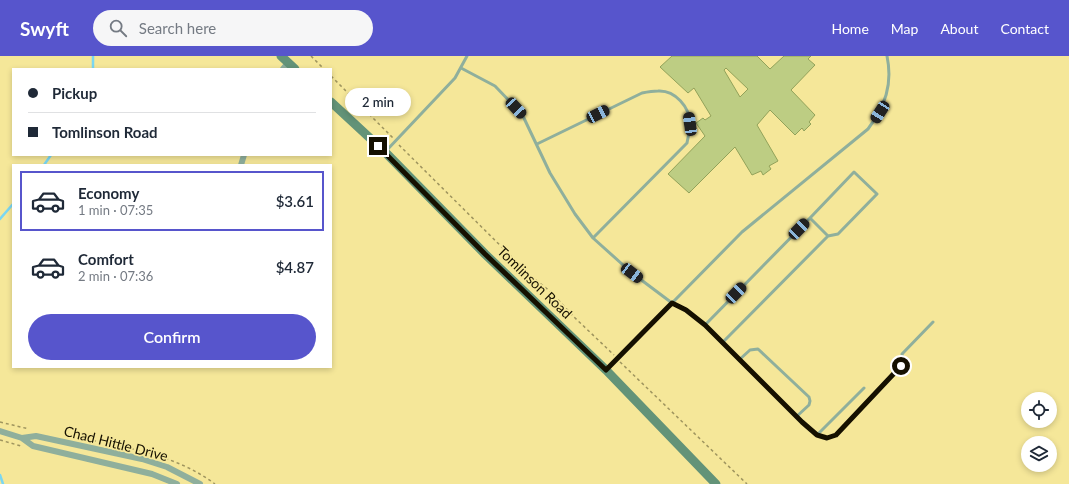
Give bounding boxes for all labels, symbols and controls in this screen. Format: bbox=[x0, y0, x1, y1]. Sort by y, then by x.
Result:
search box bbox=[93, 10, 373, 46]
text: Swyft bbox=[20, 17, 69, 40]
icon: search bbox=[107, 17, 129, 39]
text: Search here bbox=[139, 19, 216, 37]
text: Home bbox=[831, 20, 869, 37]
text: Map bbox=[891, 20, 918, 37]
text: About bbox=[940, 20, 978, 37]
text: Contact bbox=[1000, 20, 1049, 37]
text: Pickup bbox=[52, 84, 97, 102]
callout: 2 min bbox=[345, 88, 411, 116]
text: 2 min bbox=[362, 94, 394, 110]
car bbox=[503, 95, 529, 121]
car bbox=[868, 99, 892, 125]
car bbox=[585, 103, 611, 125]
car bbox=[682, 111, 698, 137]
text: Tomlinson Road bbox=[52, 123, 158, 141]
route end bbox=[369, 137, 387, 155]
icon: car bbox=[30, 183, 66, 219]
text: Economy bbox=[78, 184, 139, 202]
text: $3.61 bbox=[276, 192, 314, 210]
text: 1 min · 07:35 bbox=[78, 202, 153, 218]
car bbox=[786, 216, 812, 242]
street label: Tomlinson Road bbox=[494, 242, 576, 322]
icon: car bbox=[30, 249, 66, 285]
text: Comfort bbox=[78, 250, 134, 268]
text: $4.87 bbox=[276, 258, 314, 276]
car bbox=[619, 261, 645, 285]
text: 2 min · 07:36 bbox=[78, 268, 153, 284]
car bbox=[723, 280, 749, 306]
button: Confirm bbox=[28, 314, 316, 360]
route start bbox=[892, 357, 910, 375]
map controls bbox=[1021, 392, 1057, 472]
button: locate bbox=[1021, 392, 1057, 428]
street label: Chad Hittle Drive bbox=[62, 422, 170, 464]
button: layers bbox=[1021, 436, 1057, 472]

